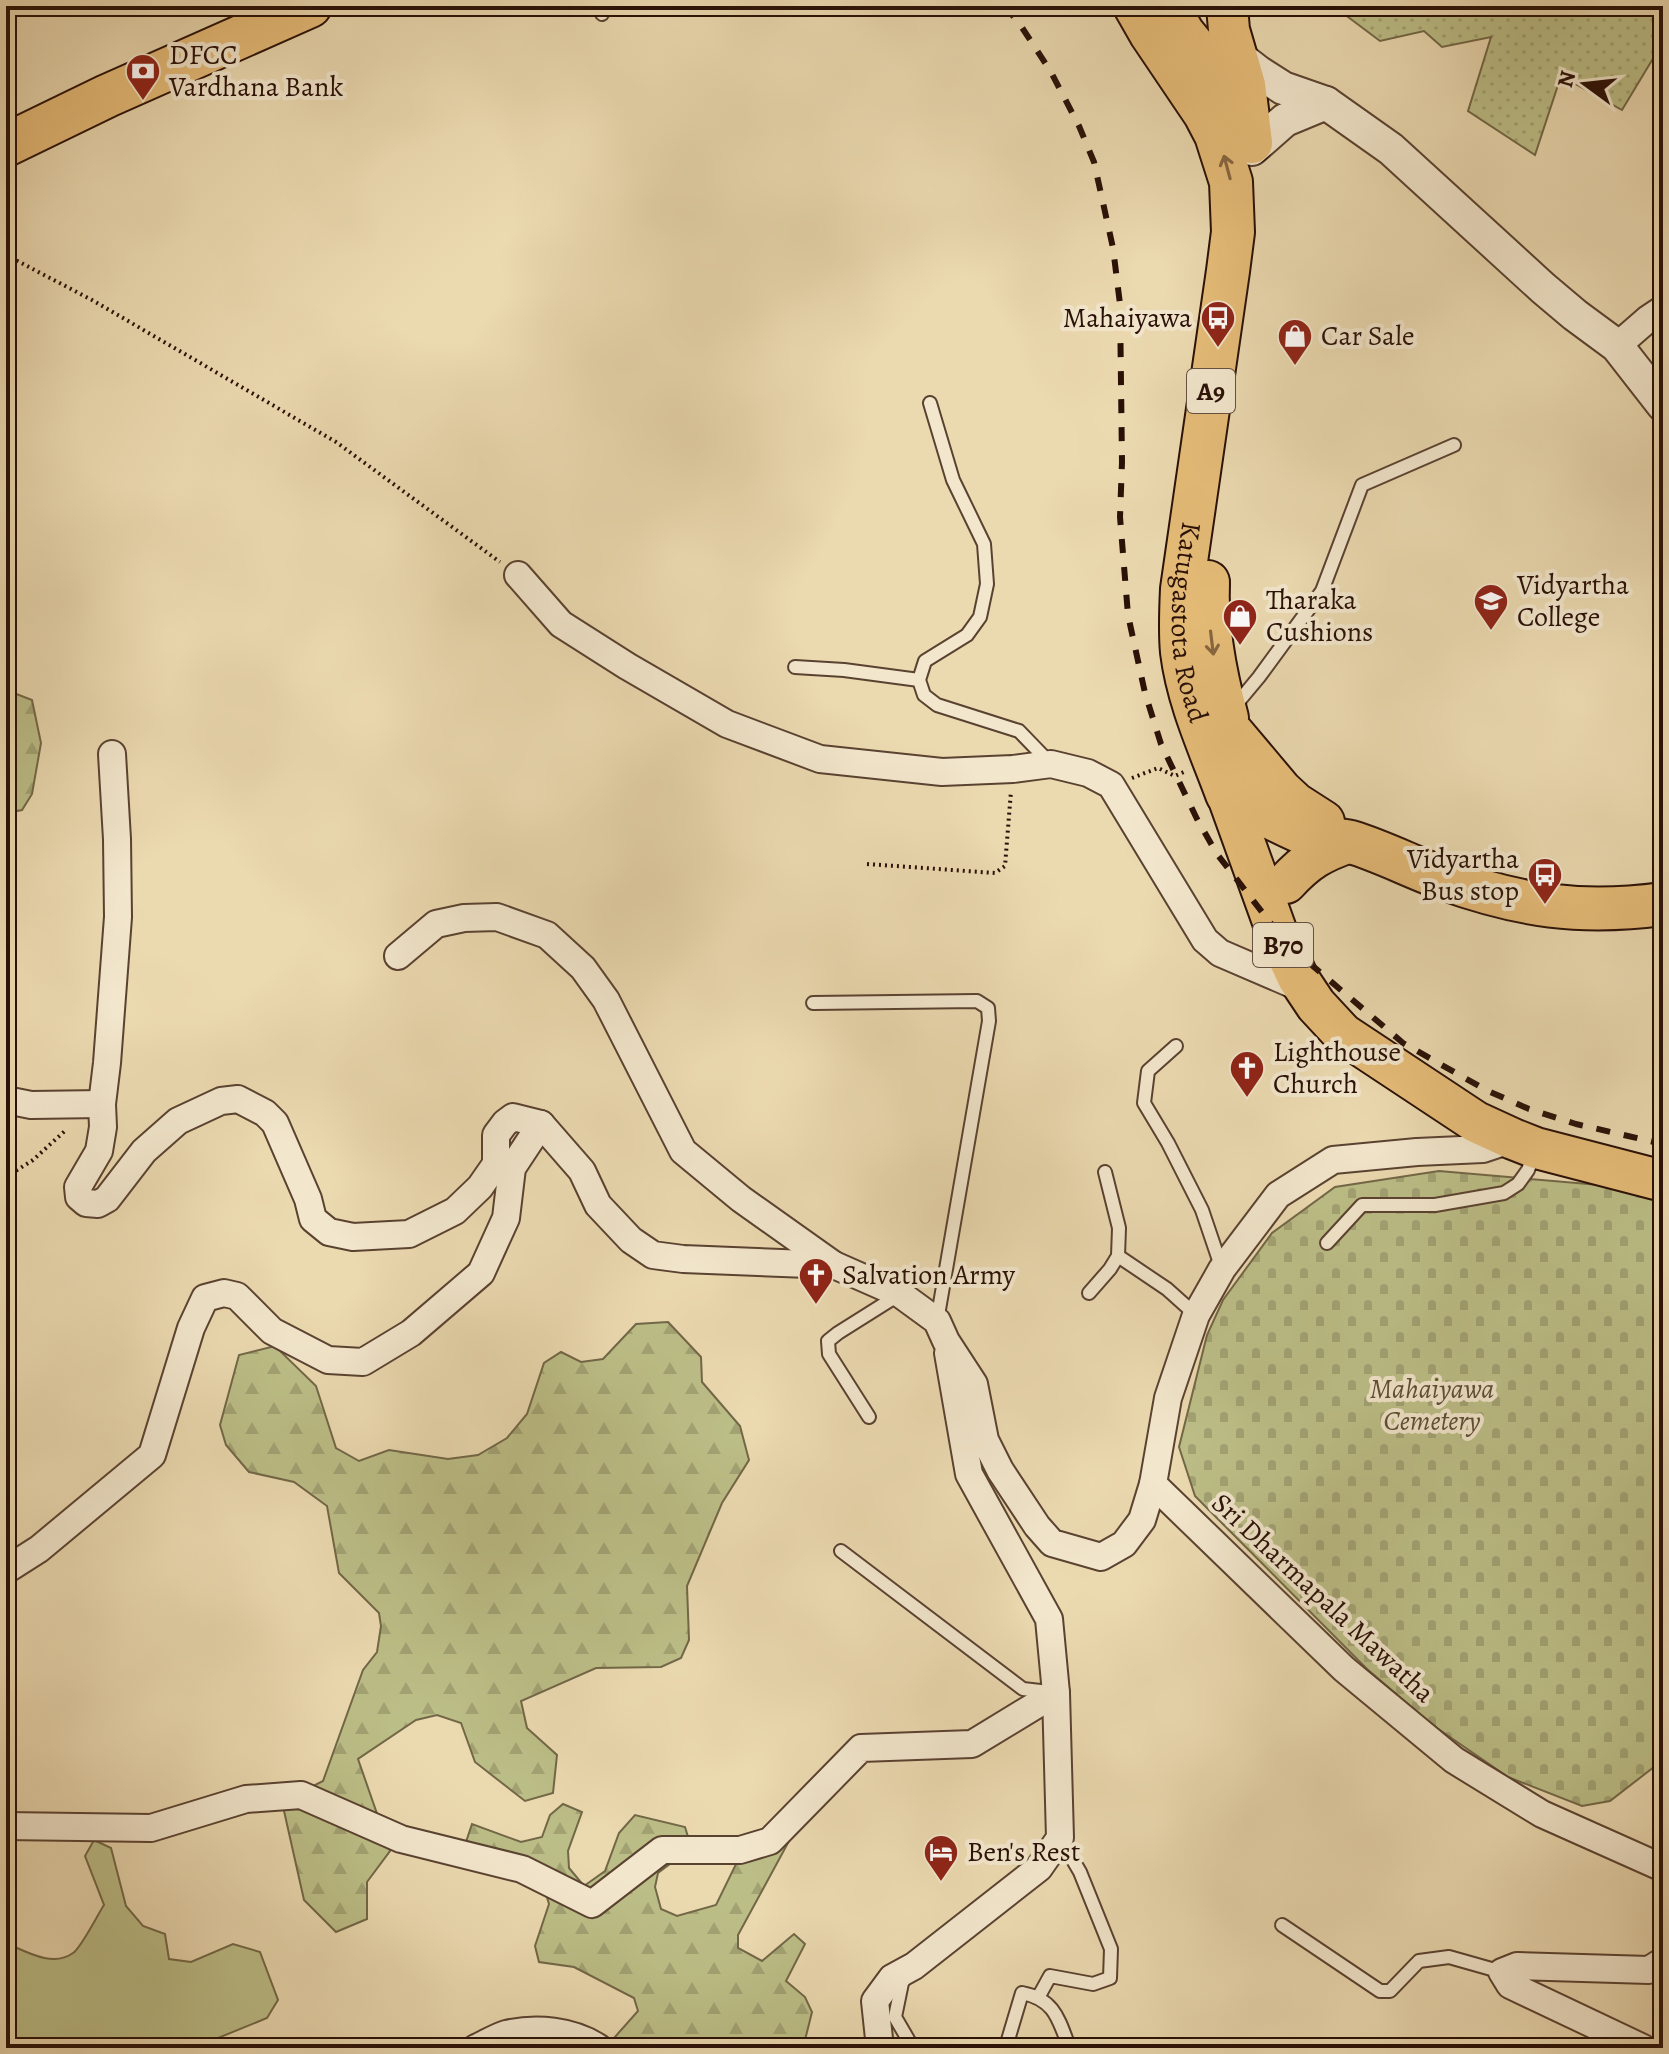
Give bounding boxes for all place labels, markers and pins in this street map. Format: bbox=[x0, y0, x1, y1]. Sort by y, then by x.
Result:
place label: DFCC Vardhana Bank bbox=[168, 36, 343, 106]
bank icon: DFCC Vardhana Bank bbox=[124, 52, 162, 102]
place label: Mahaiyawa bbox=[1063, 299, 1192, 337]
bus stop icon: Mahaiyawa bbox=[1199, 299, 1237, 349]
shop icon: Car Sale bbox=[1276, 317, 1314, 367]
place label: Car Sale bbox=[1321, 317, 1415, 355]
place label: Vidyartha College bbox=[1516, 566, 1629, 636]
place label: Tharaka Cushions bbox=[1266, 581, 1373, 651]
school or university icon: Vidyartha College bbox=[1472, 582, 1510, 632]
shop icon: Tharaka Cushions bbox=[1221, 597, 1259, 647]
place label: Vidyartha Bus stop bbox=[1406, 840, 1519, 910]
bus stop icon: Vidyartha Bus stop bbox=[1526, 856, 1564, 906]
place label: Lighthouse Church bbox=[1273, 1033, 1401, 1103]
church icon: Lighthouse Church bbox=[1228, 1049, 1266, 1099]
church icon: Salvation Army bbox=[797, 1256, 835, 1306]
place label: Salvation Army bbox=[842, 1256, 1015, 1294]
hotel icon: Ben's Rest bbox=[922, 1833, 960, 1883]
place label: Ben's Rest bbox=[967, 1833, 1080, 1871]

